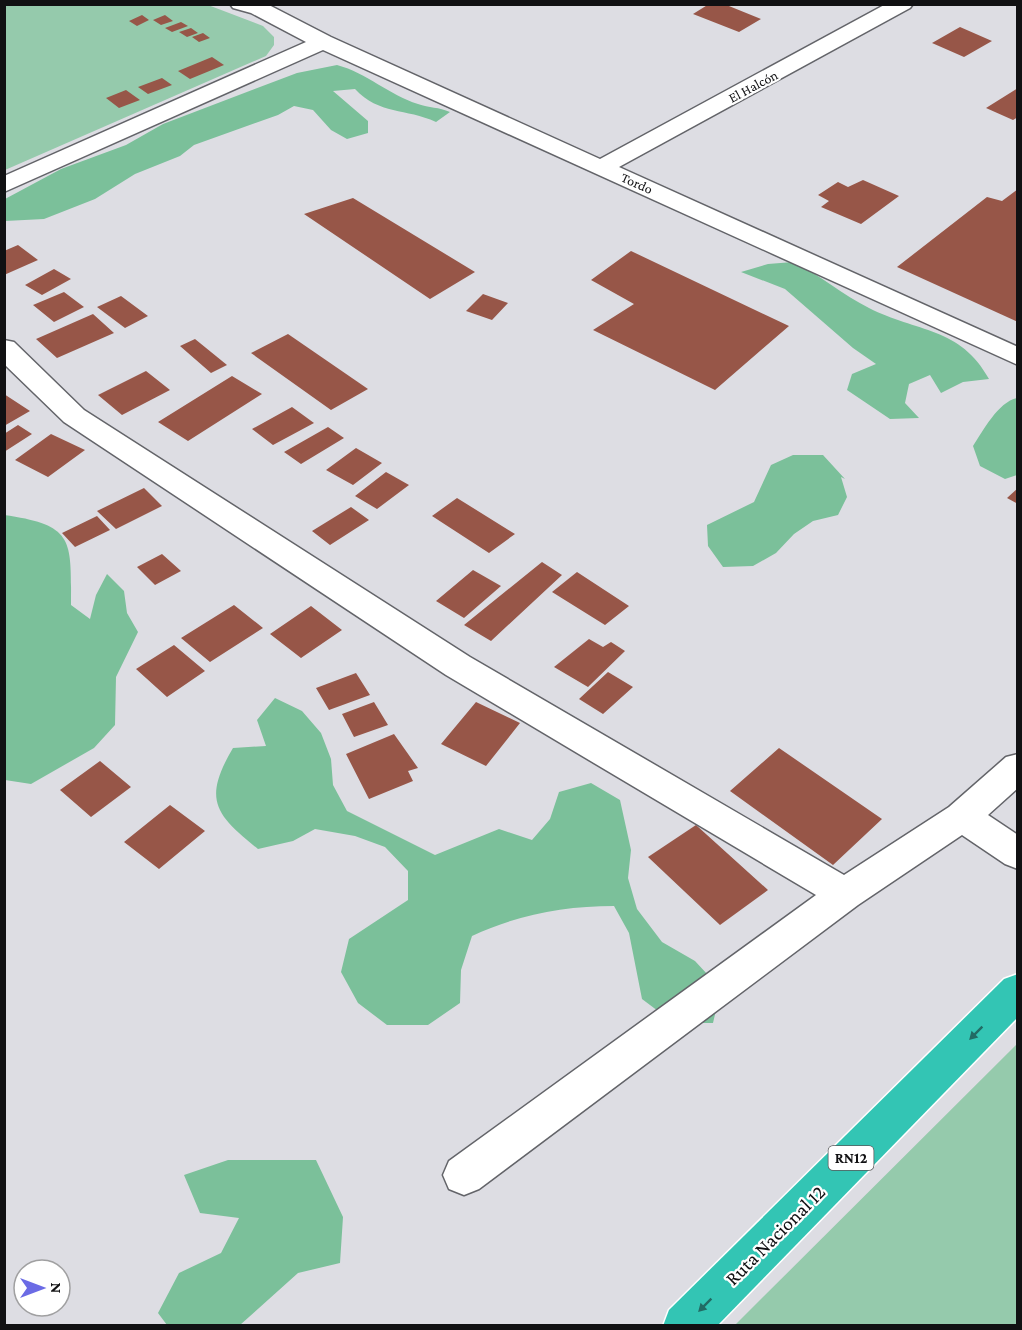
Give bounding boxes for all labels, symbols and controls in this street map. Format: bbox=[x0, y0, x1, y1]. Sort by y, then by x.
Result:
street label: El Halcón bbox=[726, 66, 781, 106]
street label: Tordo bbox=[619, 169, 655, 197]
one-way arrow bbox=[970, 1025, 984, 1039]
road number: RN12 bbox=[828, 1146, 874, 1170]
street label: Ruta Nacional 12 bbox=[721, 1181, 829, 1289]
north arrow bbox=[12, 1258, 72, 1318]
text: N bbox=[48, 1283, 65, 1294]
one-way arrow bbox=[699, 1297, 713, 1311]

